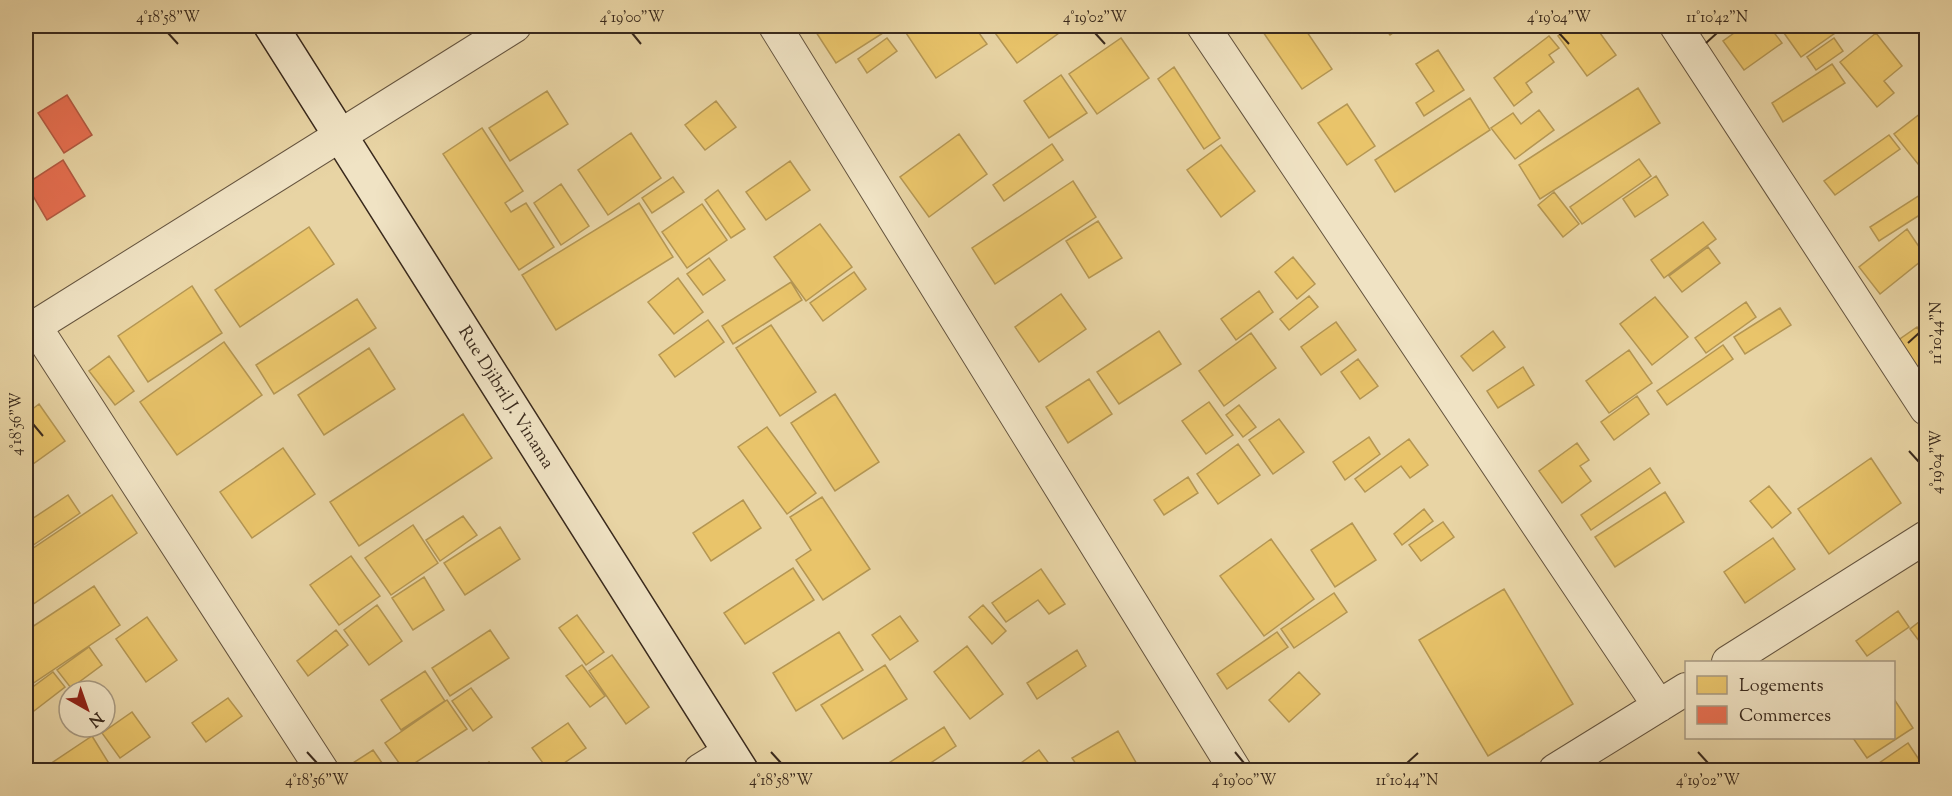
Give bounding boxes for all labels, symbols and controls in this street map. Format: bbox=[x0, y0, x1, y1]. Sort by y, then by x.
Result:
text: 4°18'58"W bbox=[136, 8, 200, 29]
text: 4°19'00"W bbox=[600, 8, 665, 29]
text: 4°19'02"W bbox=[1063, 8, 1127, 29]
text: 4°19'04"W bbox=[1527, 8, 1591, 29]
text: 11°10'42"N bbox=[1686, 8, 1748, 29]
text: 11°10'44"N bbox=[1927, 302, 1948, 364]
street label: Rue Djibril J. Vinama bbox=[450, 322, 560, 474]
text: 4°18'56"W bbox=[7, 392, 28, 456]
text: 4°19'04"W bbox=[1927, 430, 1948, 494]
legend bbox=[1685, 661, 1895, 739]
text: Logements bbox=[1739, 674, 1824, 700]
north arrow bbox=[57, 679, 117, 739]
text: Commerces bbox=[1739, 704, 1831, 730]
text: N bbox=[83, 706, 107, 732]
text: 4°18'56"W bbox=[285, 771, 349, 792]
text: 4°18'58"W bbox=[749, 771, 813, 792]
text: 4°19'00"W bbox=[1212, 771, 1277, 792]
text: 11°10'44"N bbox=[1376, 771, 1438, 792]
text: 4°19'02"W bbox=[1676, 771, 1740, 792]

